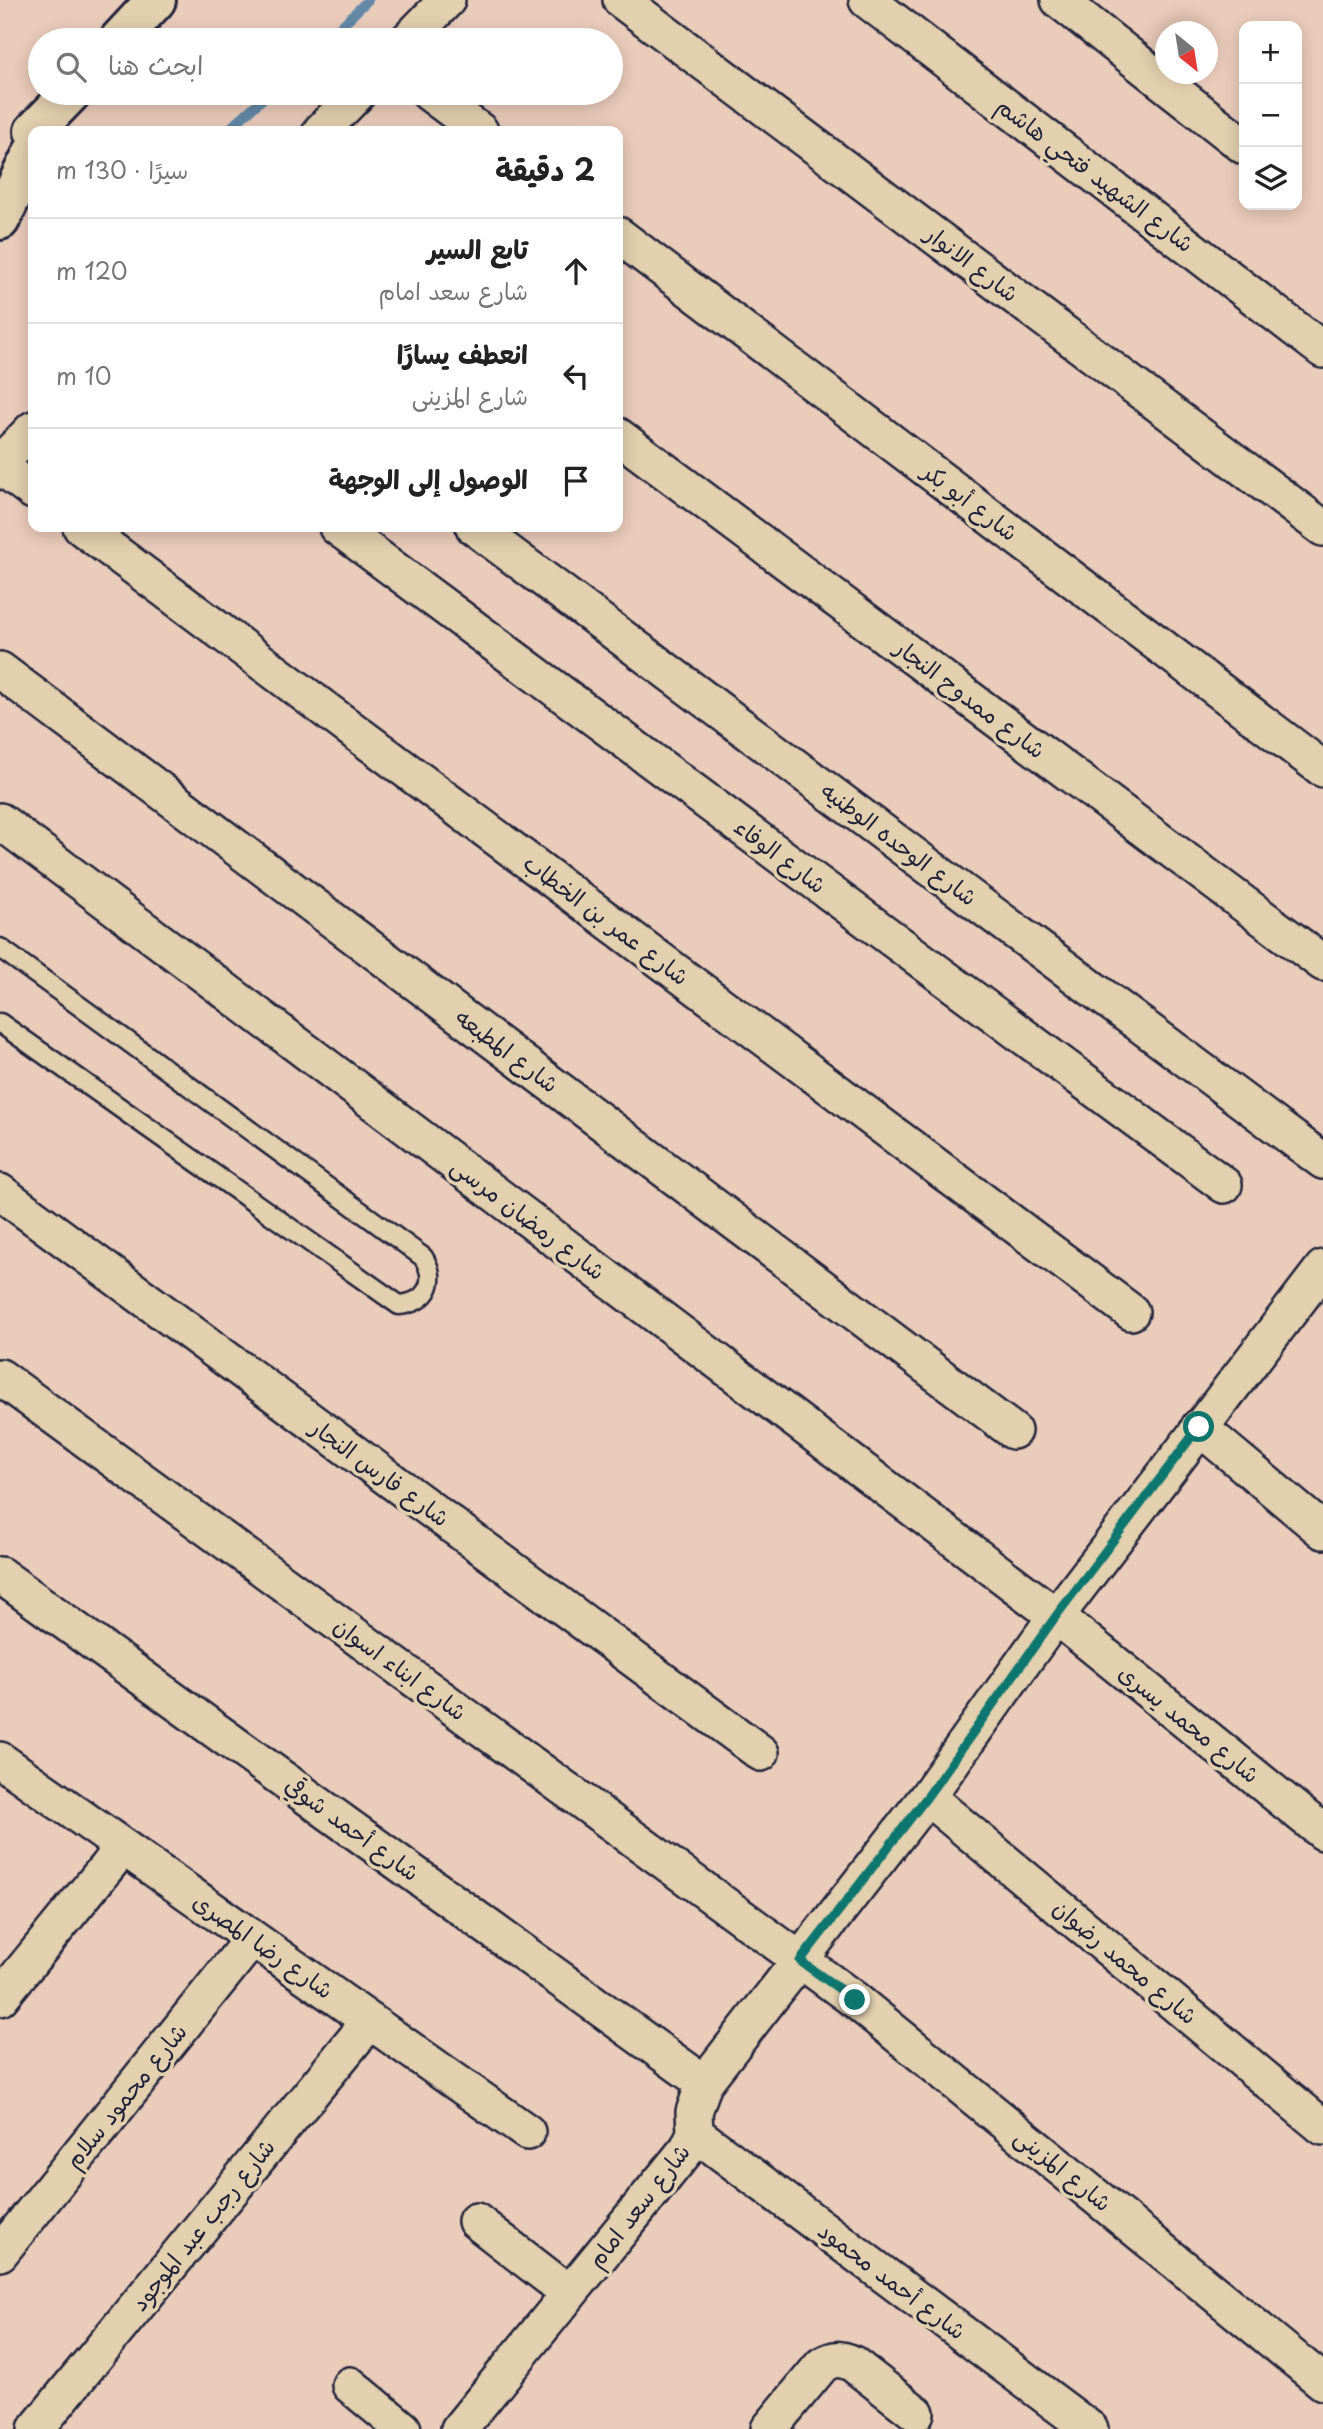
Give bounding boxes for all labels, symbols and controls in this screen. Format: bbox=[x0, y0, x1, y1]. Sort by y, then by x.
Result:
north arrow bbox=[1155, 21, 1218, 84]
map controls bbox=[1239, 21, 1302, 210]
button: + bbox=[1239, 21, 1302, 84]
search box bbox=[28, 28, 623, 105]
text: ابحث هنا bbox=[108, 45, 203, 84]
icon: search bbox=[52, 48, 90, 86]
button: − bbox=[1239, 84, 1302, 147]
street label: شارع الشهيد فتحي هاشم bbox=[987, 88, 1202, 264]
text: 2 دقيقة bbox=[495, 146, 595, 191]
button: layers bbox=[1239, 147, 1302, 210]
text: سيرًا · 130 m bbox=[56, 152, 188, 187]
street label: شارع الانوار bbox=[917, 215, 1027, 310]
text: تابع السير bbox=[427, 229, 528, 268]
icon: ahead bbox=[557, 252, 595, 290]
text: 120 m bbox=[56, 253, 128, 288]
text: شارع سعد امام bbox=[379, 273, 528, 308]
text: انعطف يسارًا bbox=[397, 334, 528, 373]
icon: left bbox=[557, 357, 595, 395]
text: 10 m bbox=[56, 358, 112, 393]
text: شارع المزينى bbox=[412, 378, 528, 413]
street label: شارع أبو بكر bbox=[914, 452, 1026, 548]
text: الوصول إلى الوجهة bbox=[329, 459, 528, 498]
icon: arrive bbox=[557, 462, 595, 500]
street label: شارع ممدوح النجار bbox=[887, 628, 1054, 766]
street label: شارع الوحده الوطنيه bbox=[814, 772, 985, 913]
street label: شارع الوفاء bbox=[727, 808, 834, 901]
street label: شارع عمر بن الخطاب bbox=[517, 845, 697, 993]
street label: شارع المطبعه bbox=[449, 999, 567, 1100]
street label: شارع رمضان مرسى bbox=[444, 1148, 613, 1288]
street label: شارع فارس النجار bbox=[303, 1408, 458, 1534]
route start bbox=[1183, 1411, 1214, 1442]
street label: شارع ابناء اسوان bbox=[327, 1607, 475, 1728]
street label: شارع محمد يسرى bbox=[1112, 1655, 1268, 1791]
street label: شارع أحمد شوقي bbox=[278, 1767, 427, 1889]
street label: شارع رضا المصرى bbox=[186, 1883, 341, 2006]
street label: شارع محمد رضوان bbox=[1046, 1890, 1206, 2032]
route end bbox=[839, 1984, 870, 2015]
street label: شارع محمود سلام bbox=[55, 2015, 196, 2176]
street label: شارع المزينى bbox=[1008, 2119, 1120, 2219]
street label: شارع رجب عبد الموجود bbox=[121, 2130, 282, 2318]
street label: شارع سعد امام bbox=[578, 2135, 699, 2276]
street label: شارع أحمد محمود bbox=[812, 2212, 974, 2347]

